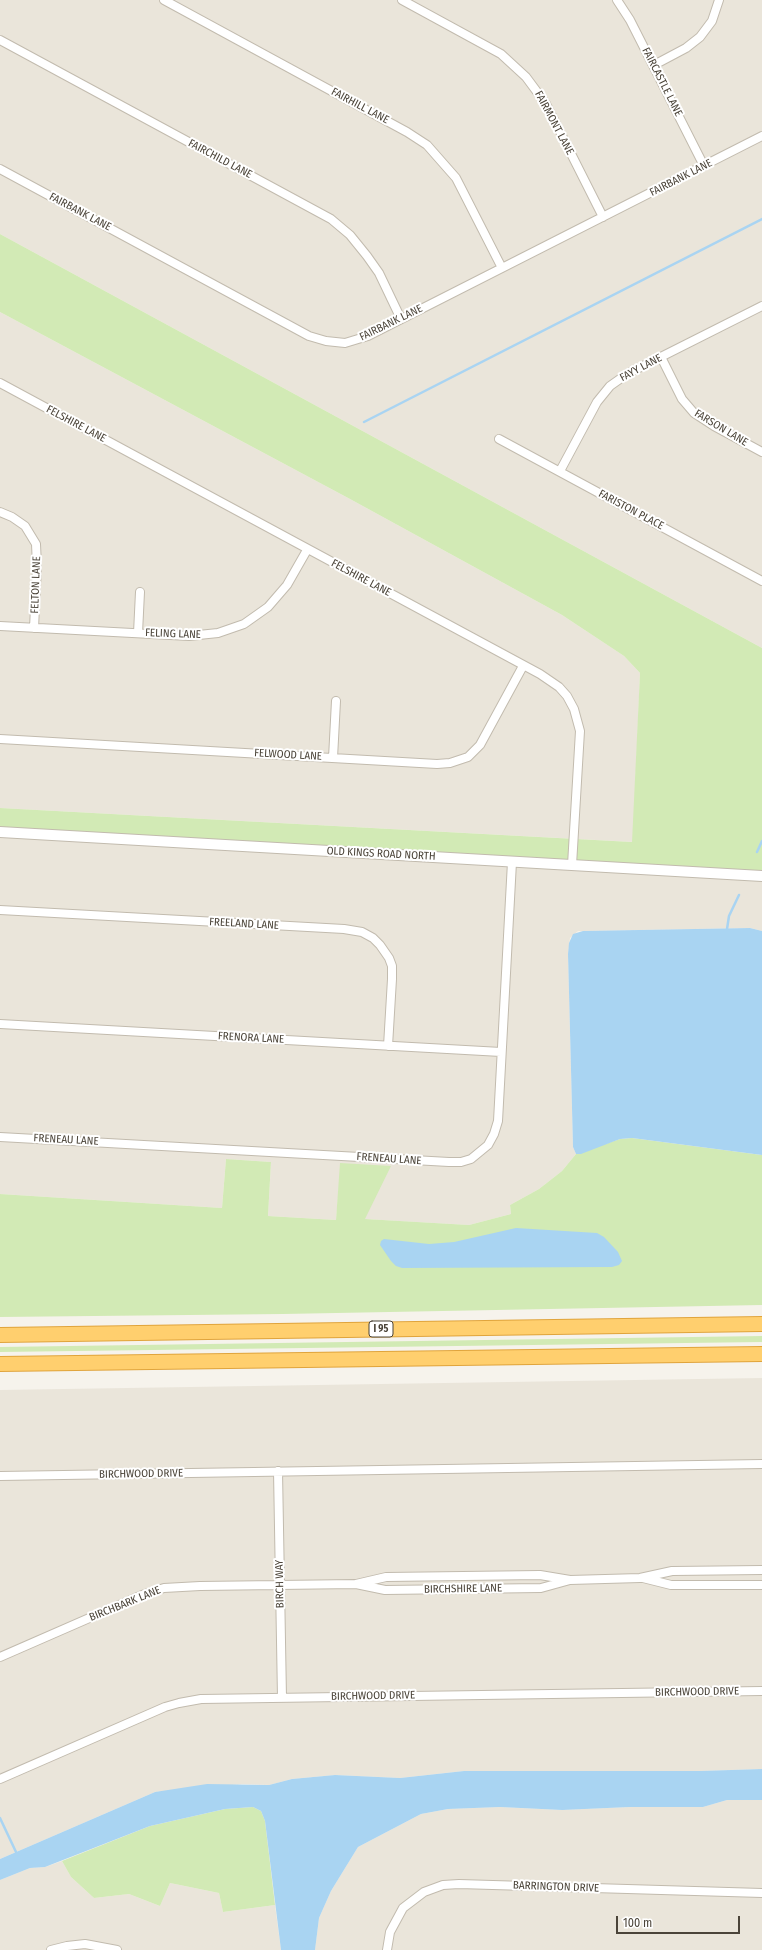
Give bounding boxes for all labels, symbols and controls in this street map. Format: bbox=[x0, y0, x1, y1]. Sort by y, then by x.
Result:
street label: FAIRCASTLE LANE bbox=[639, 45, 685, 119]
street label: FAIRHILL LANE bbox=[329, 85, 391, 127]
street label: FAIRMONT LANE bbox=[532, 89, 576, 157]
street label: FAIRCHILD LANE bbox=[186, 137, 254, 181]
street label: FAIRBANK LANE bbox=[648, 157, 714, 199]
street label: FAIRBANK LANE bbox=[47, 190, 113, 234]
street label: FAIRBANK LANE bbox=[357, 302, 425, 344]
street label: FAYY LANE bbox=[618, 351, 664, 385]
street label: FELSHIRE LANE bbox=[44, 403, 108, 445]
street label: FARSON LANE bbox=[692, 407, 750, 449]
street label: FARISTON PLACE bbox=[596, 487, 666, 533]
street label: FELTON LANE bbox=[28, 556, 44, 614]
street label: FELSHIRE LANE bbox=[329, 557, 393, 599]
street label: FELING LANE bbox=[145, 626, 201, 642]
street label: FELWOOD LANE bbox=[254, 747, 322, 763]
street label: OLD KINGS ROAD NORTH bbox=[326, 845, 436, 863]
street label: FREELAND LANE bbox=[209, 916, 279, 932]
street label: FRENORA LANE bbox=[217, 1030, 285, 1046]
street label: FRENEAU LANE bbox=[33, 1132, 99, 1148]
street label: FRENEAU LANE bbox=[356, 1150, 422, 1168]
road number: I 95 bbox=[369, 1321, 393, 1337]
street label: BIRCHWOOD DRIVE bbox=[99, 1467, 183, 1481]
street label: BIRCH WAY bbox=[273, 1560, 287, 1608]
street label: BIRCHSHIRE LANE bbox=[424, 1582, 502, 1596]
street label: BIRCHBARK LANE bbox=[87, 1584, 163, 1624]
street label: BIRCHWOOD DRIVE bbox=[655, 1685, 739, 1699]
street label: BIRCHWOOD DRIVE bbox=[331, 1689, 415, 1703]
street label: BARRINGTON DRIVE bbox=[513, 1879, 599, 1895]
scale bar bbox=[618, 1908, 742, 1934]
text: 100 m bbox=[623, 1916, 652, 1930]

